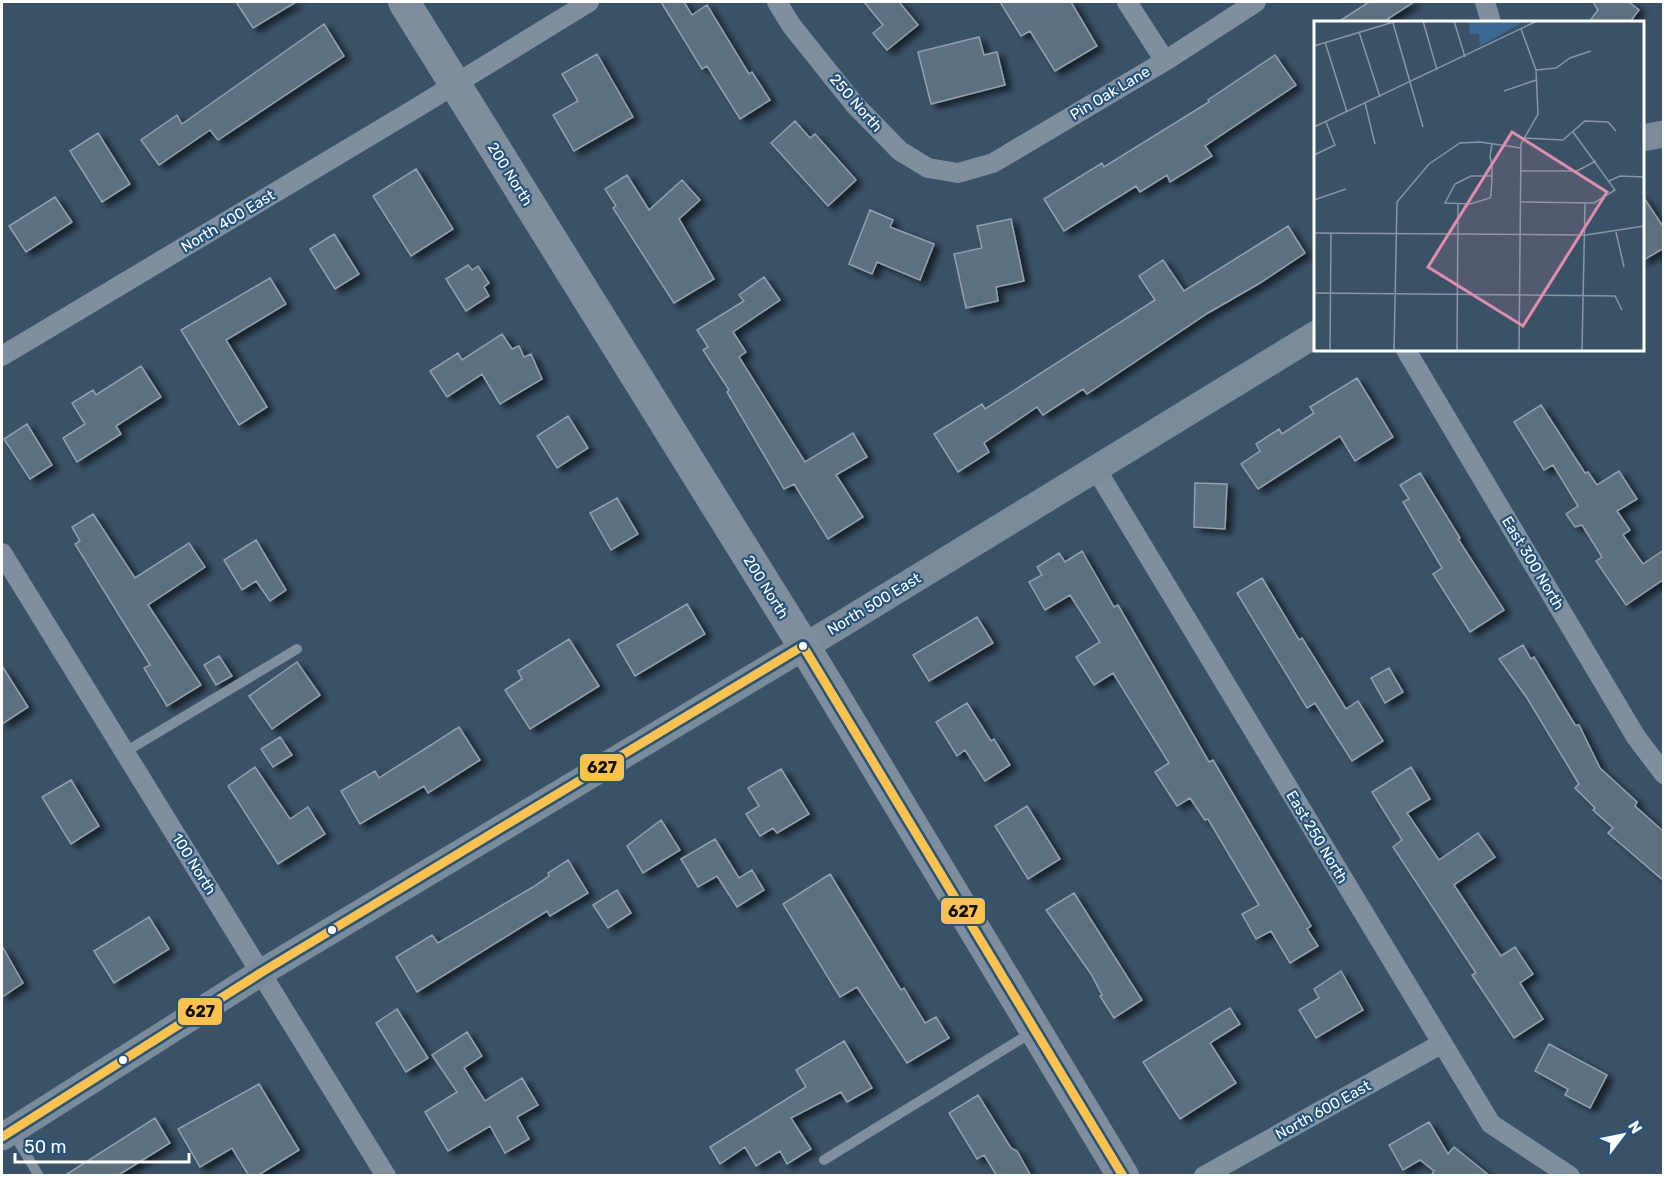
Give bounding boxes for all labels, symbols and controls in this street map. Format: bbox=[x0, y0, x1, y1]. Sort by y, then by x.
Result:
inset map bbox=[1314, 21, 1644, 351]
street label: Pin Oak Lane bbox=[1067, 62, 1153, 124]
street label: 250 North bbox=[826, 70, 886, 136]
street label: 200 North bbox=[483, 139, 537, 209]
street label: North 400 East bbox=[178, 186, 278, 256]
street label: East 300 North bbox=[1498, 513, 1568, 613]
street label: 200 North bbox=[739, 552, 793, 622]
street label: North 500 East bbox=[824, 569, 924, 639]
unlabelled marker bbox=[797, 640, 809, 652]
line badge: 627 bbox=[579, 753, 625, 782]
text: 627 bbox=[587, 758, 617, 777]
street label: East 250 North bbox=[1282, 787, 1352, 887]
street label: 100 North bbox=[168, 830, 220, 898]
line badge: 627 bbox=[940, 897, 986, 925]
text: 627 bbox=[948, 902, 978, 921]
unlabelled marker bbox=[326, 924, 338, 936]
line badge: 627 bbox=[177, 997, 223, 1026]
text: 627 bbox=[185, 1002, 215, 1021]
unlabelled marker bbox=[117, 1054, 129, 1066]
street label: North 600 East bbox=[1272, 1076, 1374, 1144]
north arrow bbox=[1593, 1105, 1653, 1165]
text: N bbox=[1624, 1117, 1646, 1137]
scale bar bbox=[15, 1126, 189, 1164]
text: 50 m bbox=[24, 1136, 67, 1158]

